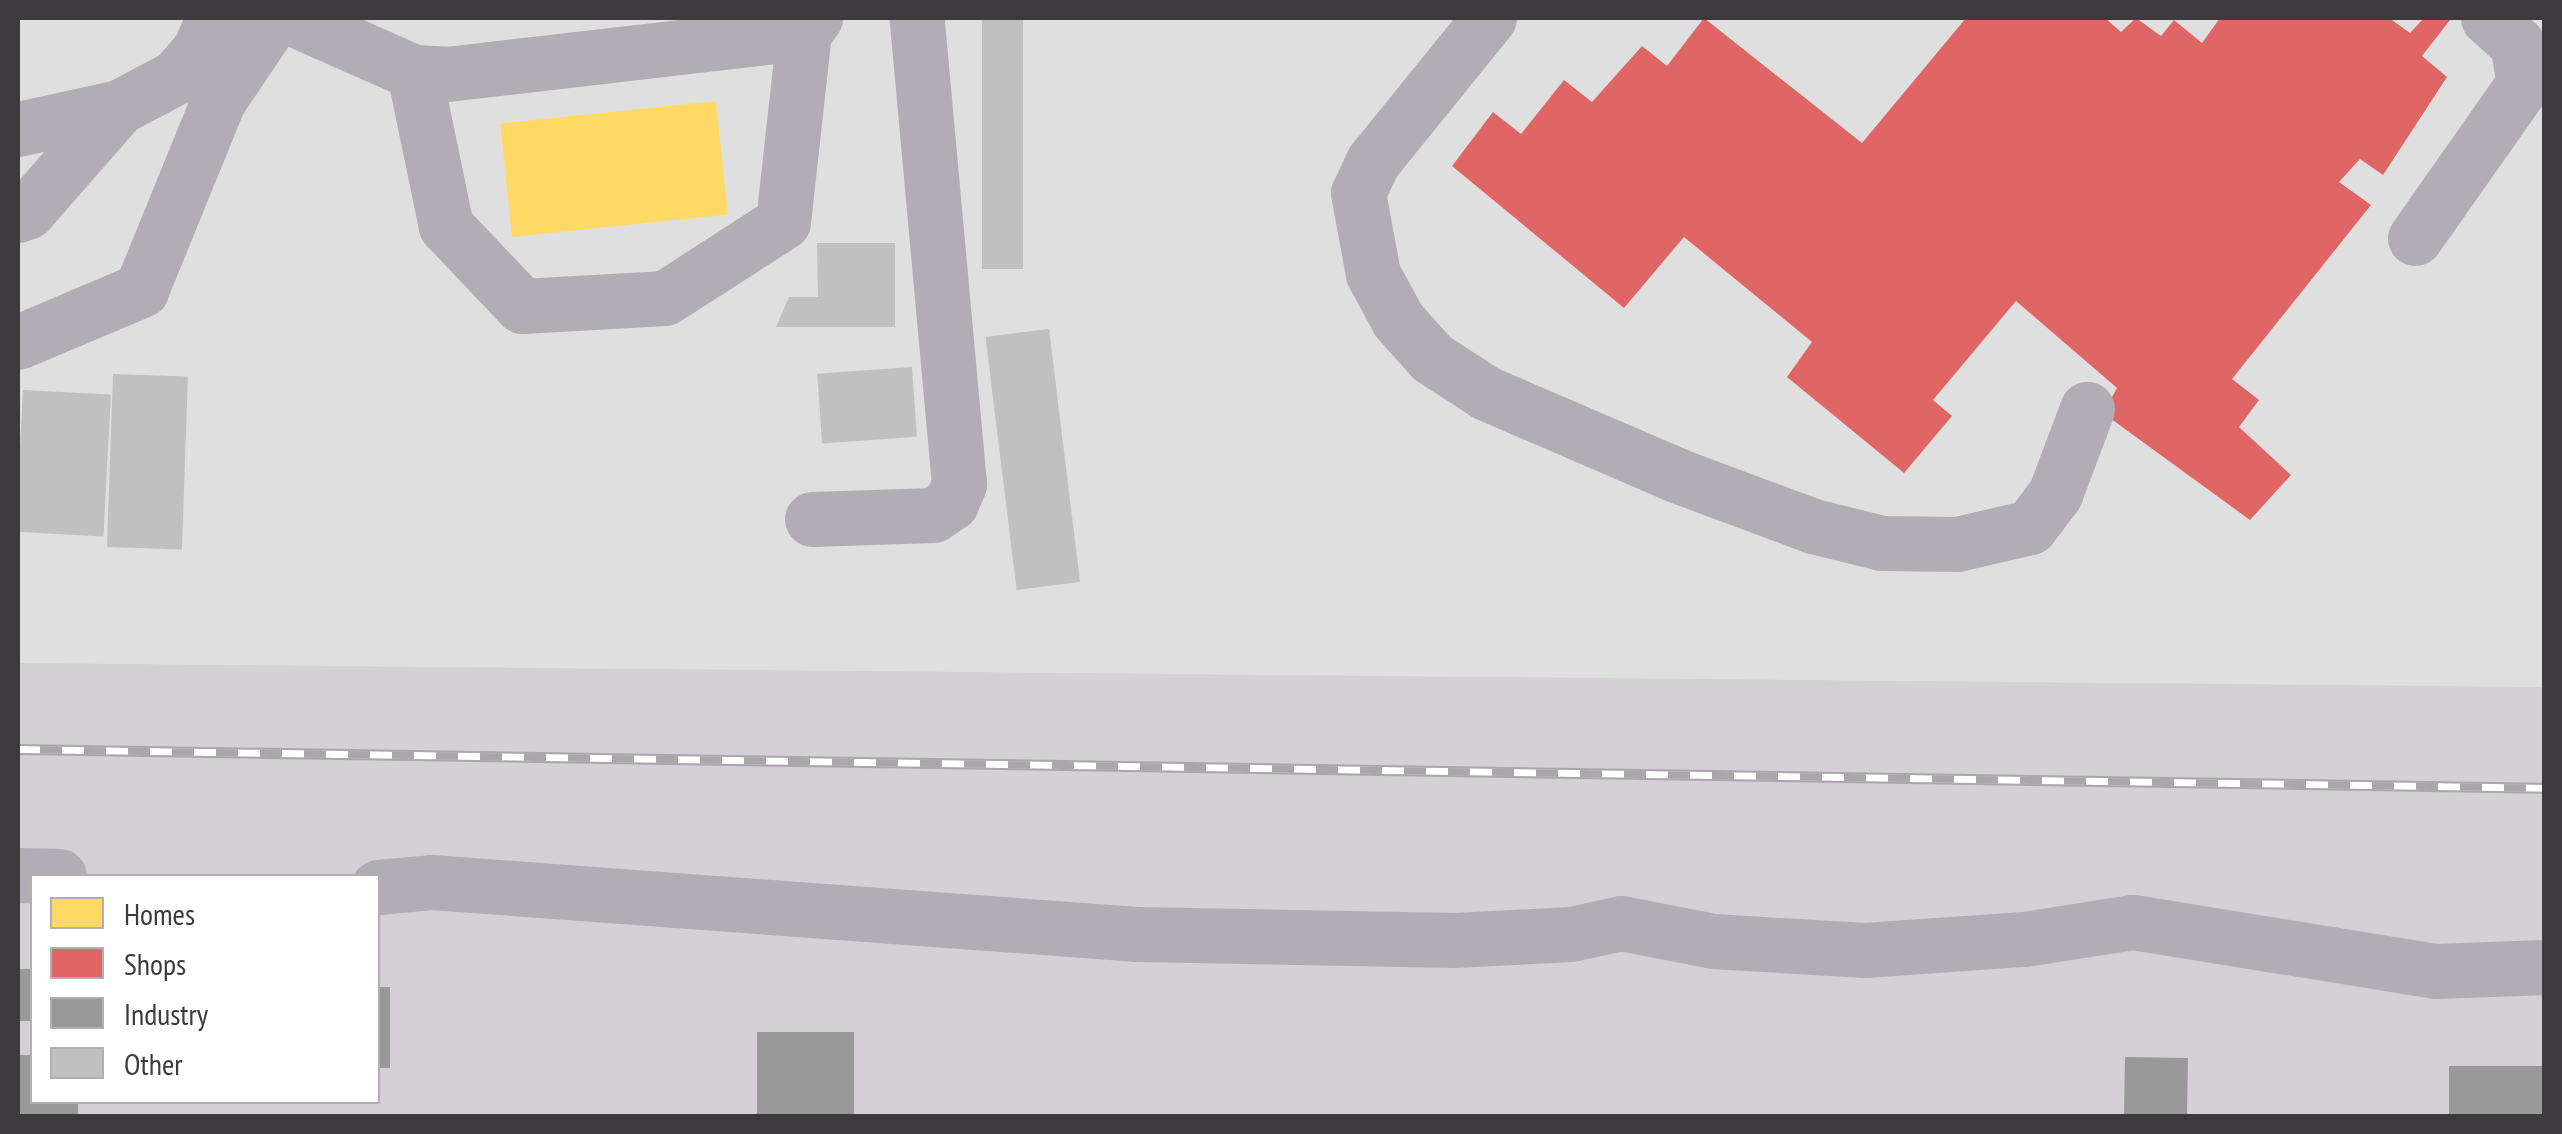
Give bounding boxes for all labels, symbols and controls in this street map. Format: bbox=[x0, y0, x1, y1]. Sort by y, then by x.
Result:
legend bbox=[30, 874, 380, 1104]
text: Homes bbox=[124, 894, 195, 933]
text: Shops bbox=[124, 944, 186, 983]
text: Industry bbox=[124, 994, 208, 1033]
text: Other bbox=[124, 1044, 183, 1083]

